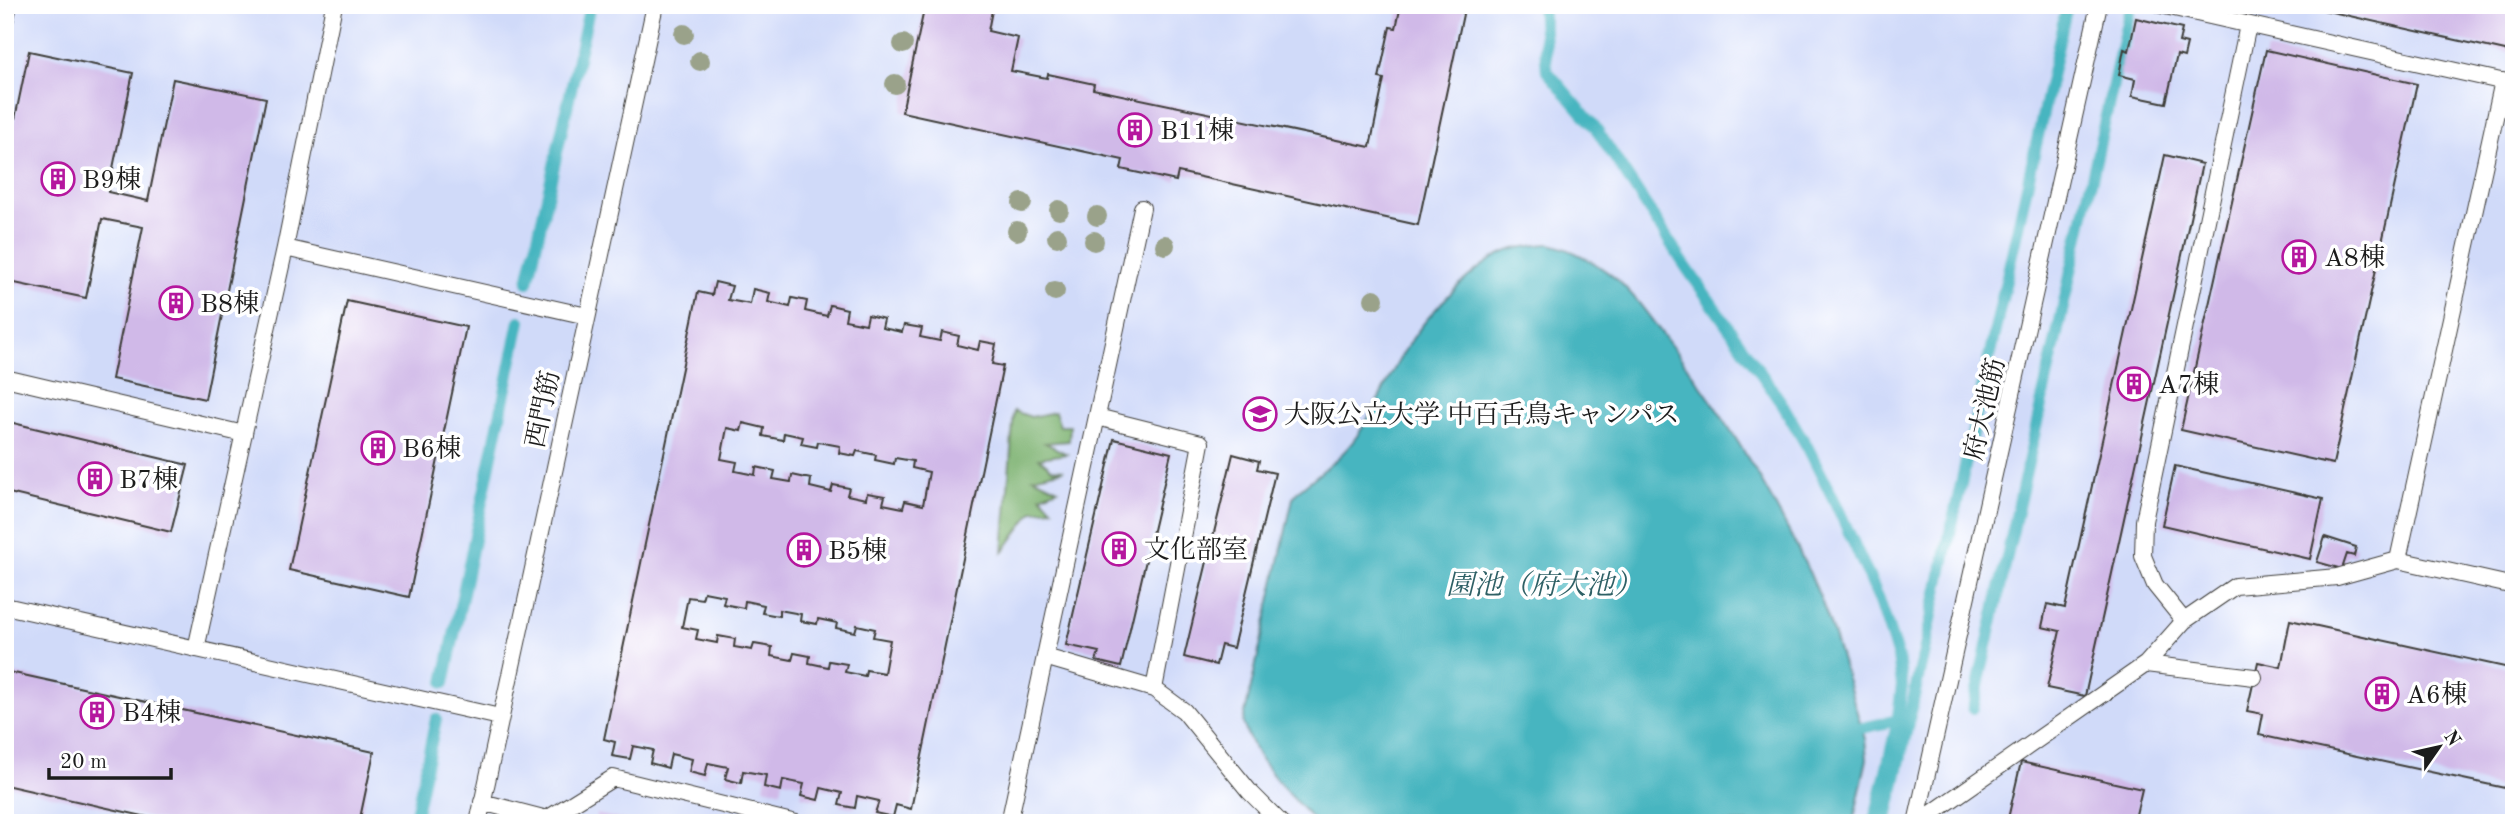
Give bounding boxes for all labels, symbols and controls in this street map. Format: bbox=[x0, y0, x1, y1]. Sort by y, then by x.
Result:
building icon: B11棟 bbox=[1116, 111, 1154, 149]
place label: B11棟 bbox=[1160, 117, 1234, 145]
building icon: B9棟 bbox=[39, 160, 77, 198]
place label: B9棟 bbox=[82, 166, 141, 194]
building icon: A8棟 bbox=[2280, 238, 2318, 276]
place label: A8棟 bbox=[2324, 244, 2385, 272]
building icon: B8棟 bbox=[157, 284, 195, 322]
place label: B8棟 bbox=[200, 290, 259, 318]
street label: 府大池筋 bbox=[1960, 355, 2010, 463]
building icon: A7棟 bbox=[2115, 365, 2153, 403]
street label: 西門筋 bbox=[521, 368, 565, 450]
place label: A7棟 bbox=[2158, 371, 2219, 399]
school or university icon: 大阪公立大学 中百舌鳥キャンパス bbox=[1241, 395, 1279, 433]
place label: 大阪公立大学 中百舌鳥キャンパス bbox=[1284, 401, 1679, 429]
building icon: B6棟 bbox=[359, 429, 397, 467]
place label: B6棟 bbox=[402, 435, 461, 463]
building icon: B7棟 bbox=[76, 460, 114, 498]
place label: B7棟 bbox=[119, 466, 178, 494]
building icon: 文化部室 bbox=[1100, 530, 1138, 568]
building icon: B5棟 bbox=[785, 531, 823, 569]
place label: 文化部室 bbox=[1144, 535, 1248, 564]
place label: B5棟 bbox=[828, 537, 887, 565]
water label: 園池（府大池） bbox=[1446, 570, 1642, 601]
building icon: A6棟 bbox=[2363, 675, 2401, 713]
place label: A6棟 bbox=[2406, 681, 2467, 709]
building icon: B4棟 bbox=[78, 693, 116, 731]
place label: B4棟 bbox=[122, 699, 181, 727]
north arrow bbox=[2404, 712, 2474, 782]
text: N bbox=[2439, 728, 2463, 751]
scale bar bbox=[49, 737, 172, 781]
text: 20 m bbox=[60, 752, 107, 773]

